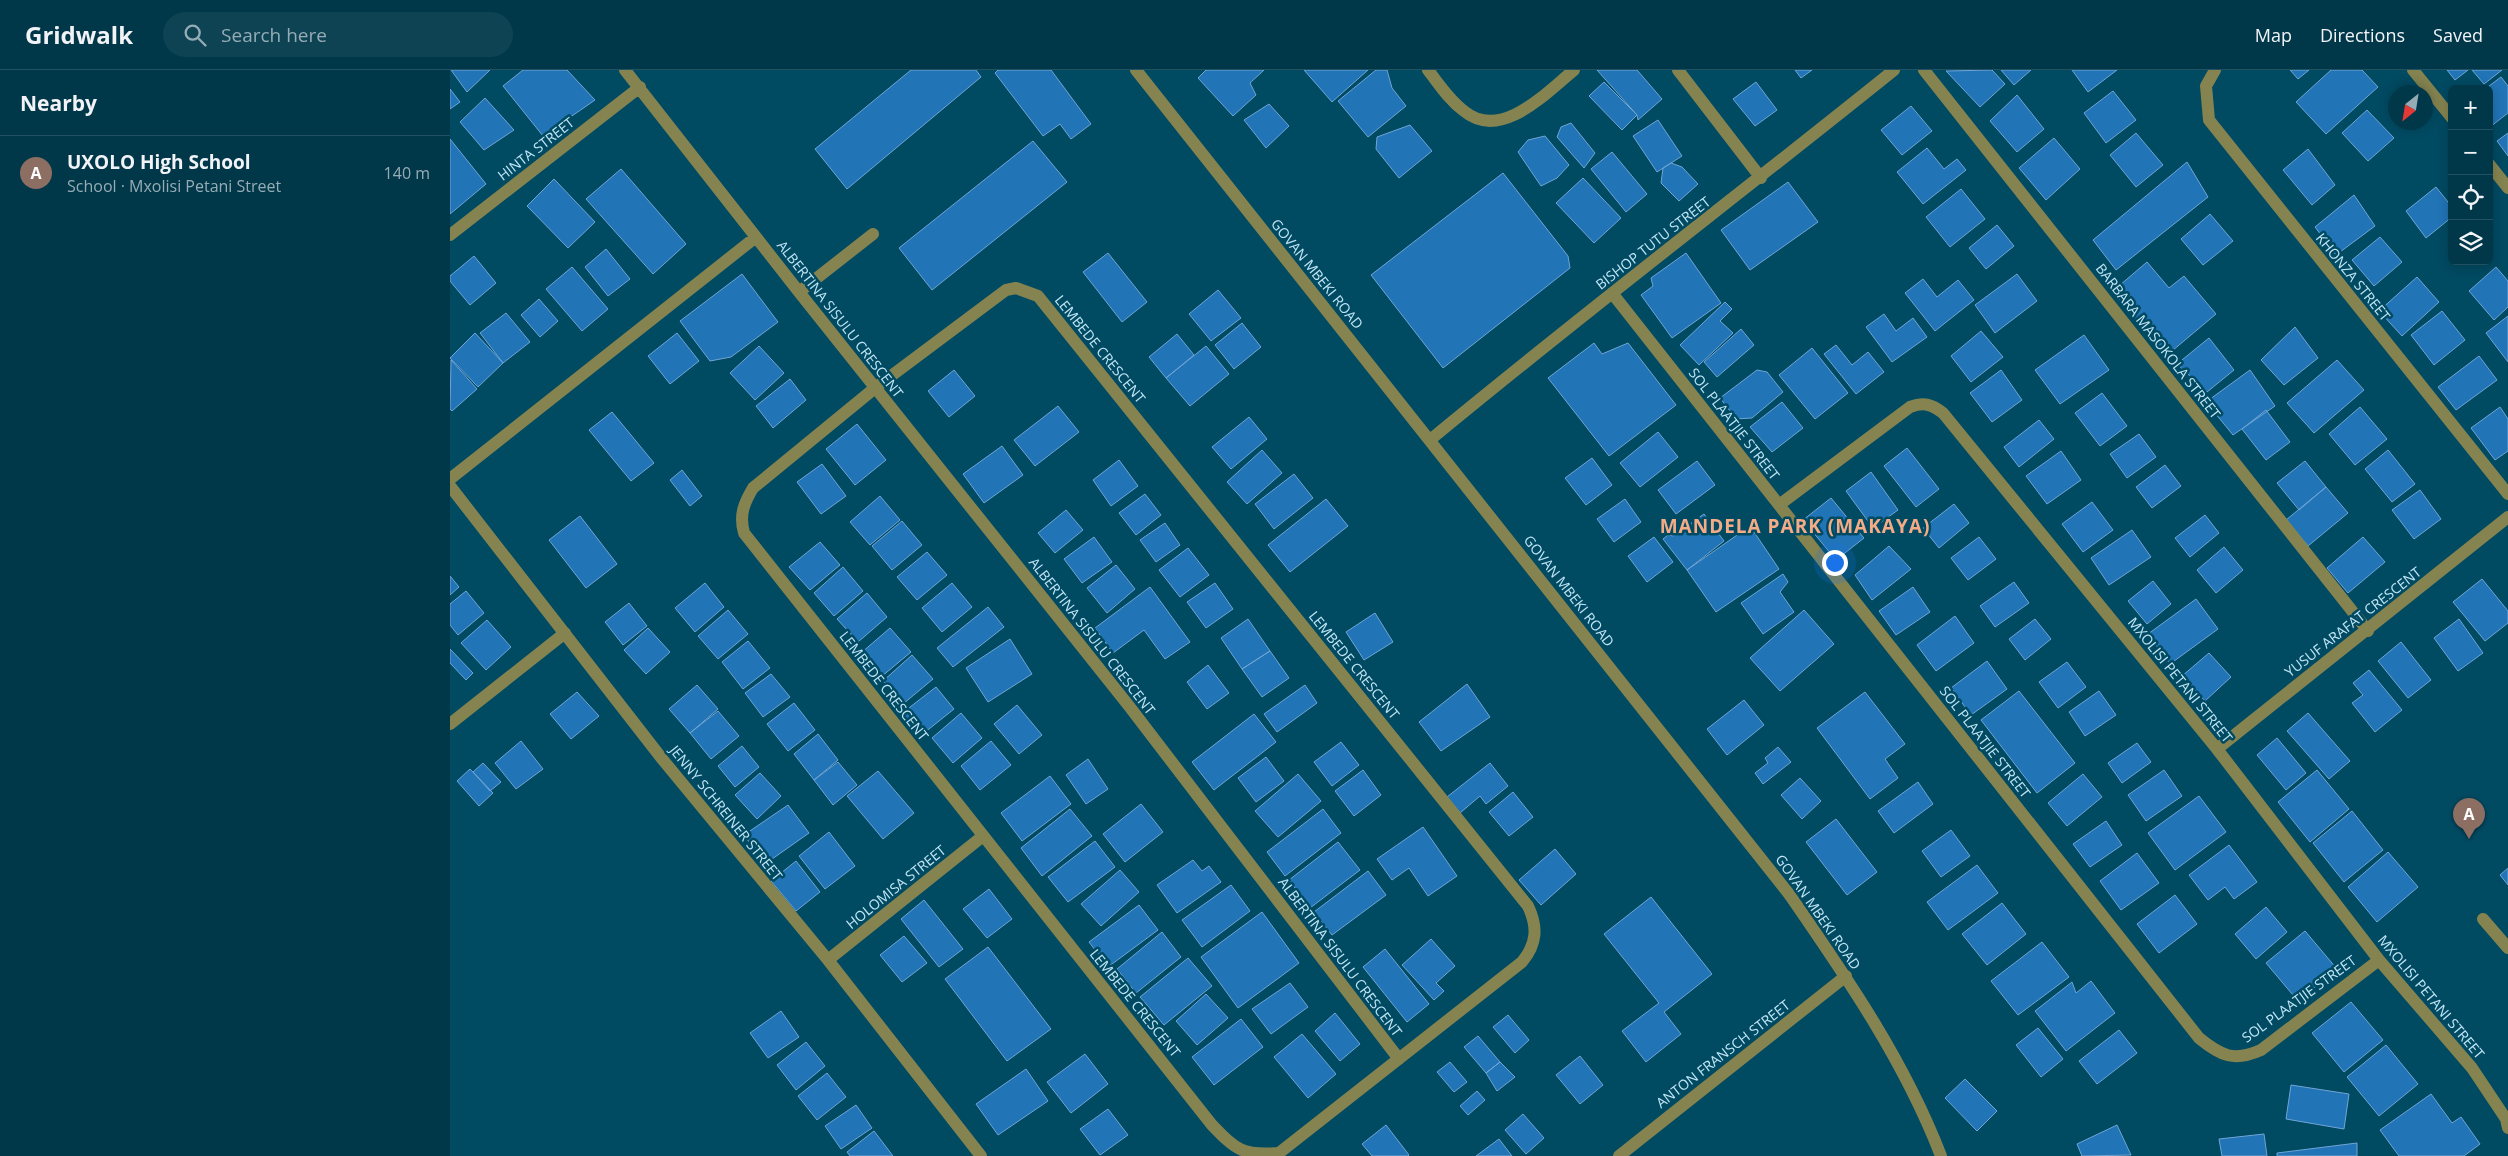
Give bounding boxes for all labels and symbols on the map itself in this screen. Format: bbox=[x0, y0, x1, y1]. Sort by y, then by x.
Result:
north arrow bbox=[2388, 85, 2433, 130]
street label: HINTA STREET bbox=[493, 113, 578, 184]
street label: BISHOP TUTU STREET bbox=[1591, 192, 1714, 293]
street label: GOVAN MBEKI ROAD bbox=[1267, 215, 1368, 333]
street label: KHONZA STREET bbox=[2312, 229, 2395, 325]
street label: ALBERTINA SISULU CRESCENT bbox=[773, 236, 908, 401]
street label: BARBARA MASOKOLA STREET bbox=[2092, 259, 2225, 422]
street label: LEMBEDE CRESCENT bbox=[1051, 291, 1150, 407]
street label: SOL PLAATJIE STREET bbox=[1685, 364, 1784, 484]
district label: MANDELA PARK (MAKAYA) bbox=[1660, 513, 1930, 539]
street label: GOVAN MBEKI ROAD bbox=[1520, 531, 1619, 650]
your location bbox=[1822, 550, 1848, 576]
street label: ALBERTINA SISULU CRESCENT bbox=[1025, 553, 1160, 718]
street label: YUSUF ARAFAT CRESCENT bbox=[2281, 562, 2425, 681]
street label: LEMBEDE CRESCENT bbox=[1305, 607, 1404, 723]
street label: MXOLISI PETANI STREET bbox=[2124, 613, 2237, 747]
street label: LEMBEDE CRESCENT bbox=[836, 627, 933, 745]
street label: SOL PLAATJIE STREET bbox=[1936, 682, 2035, 802]
street label: JENNY SCHREINER STREET bbox=[665, 739, 787, 885]
pin: A bbox=[2453, 798, 2485, 839]
street label: HOLOMISA STREET bbox=[842, 840, 950, 933]
street label: GOVAN MBEKI ROAD bbox=[1771, 850, 1865, 973]
street label: ALBERTINA SISULU CRESCENT bbox=[1274, 873, 1407, 1040]
street label: MXOLISI PETANI STREET bbox=[2374, 931, 2489, 1063]
street label: LEMBEDE CRESCENT bbox=[1086, 945, 1185, 1061]
street label: SOL PLAATJIE STREET bbox=[2238, 950, 2360, 1047]
street label: ANTON FRANSCH STREET bbox=[1652, 995, 1794, 1112]

